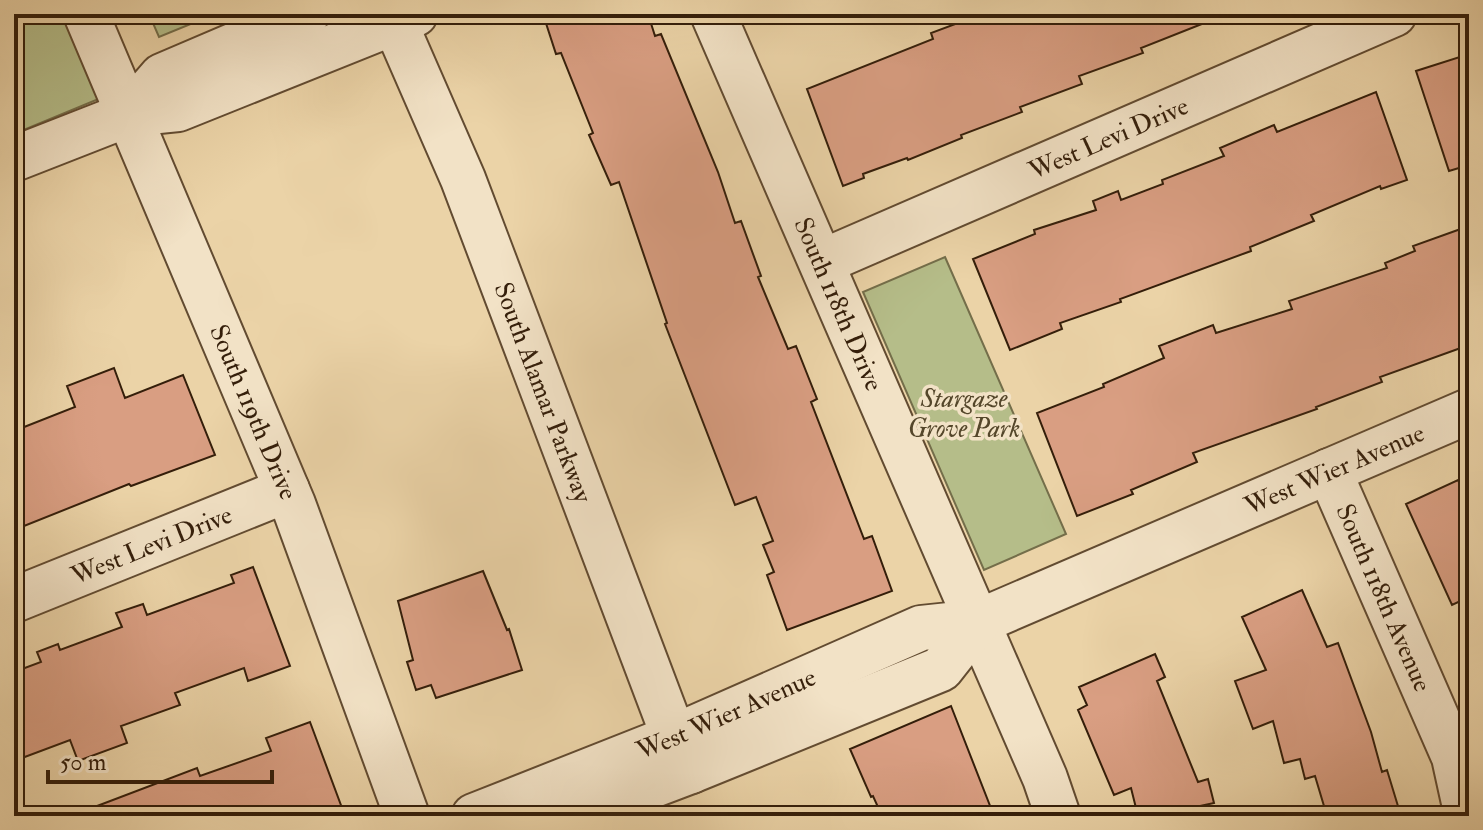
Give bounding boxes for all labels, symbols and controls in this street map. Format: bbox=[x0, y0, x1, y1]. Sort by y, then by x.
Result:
street label: West Levi Drive bbox=[1023, 90, 1193, 188]
street label: South 118th Drive bbox=[786, 213, 890, 396]
street label: South Alamar Parkway bbox=[487, 278, 599, 508]
street label: South 119th Drive bbox=[202, 320, 304, 505]
park label: Stargaze Grove Park bbox=[908, 383, 1020, 445]
street label: West Wier Avenue bbox=[1239, 417, 1429, 523]
street label: West Levi Drive bbox=[66, 499, 237, 593]
street label: South 118th Avenue bbox=[1328, 499, 1438, 697]
street label: West Wier Avenue bbox=[631, 661, 821, 768]
scale bar bbox=[48, 734, 272, 784]
text: 50 m bbox=[60, 747, 107, 778]

